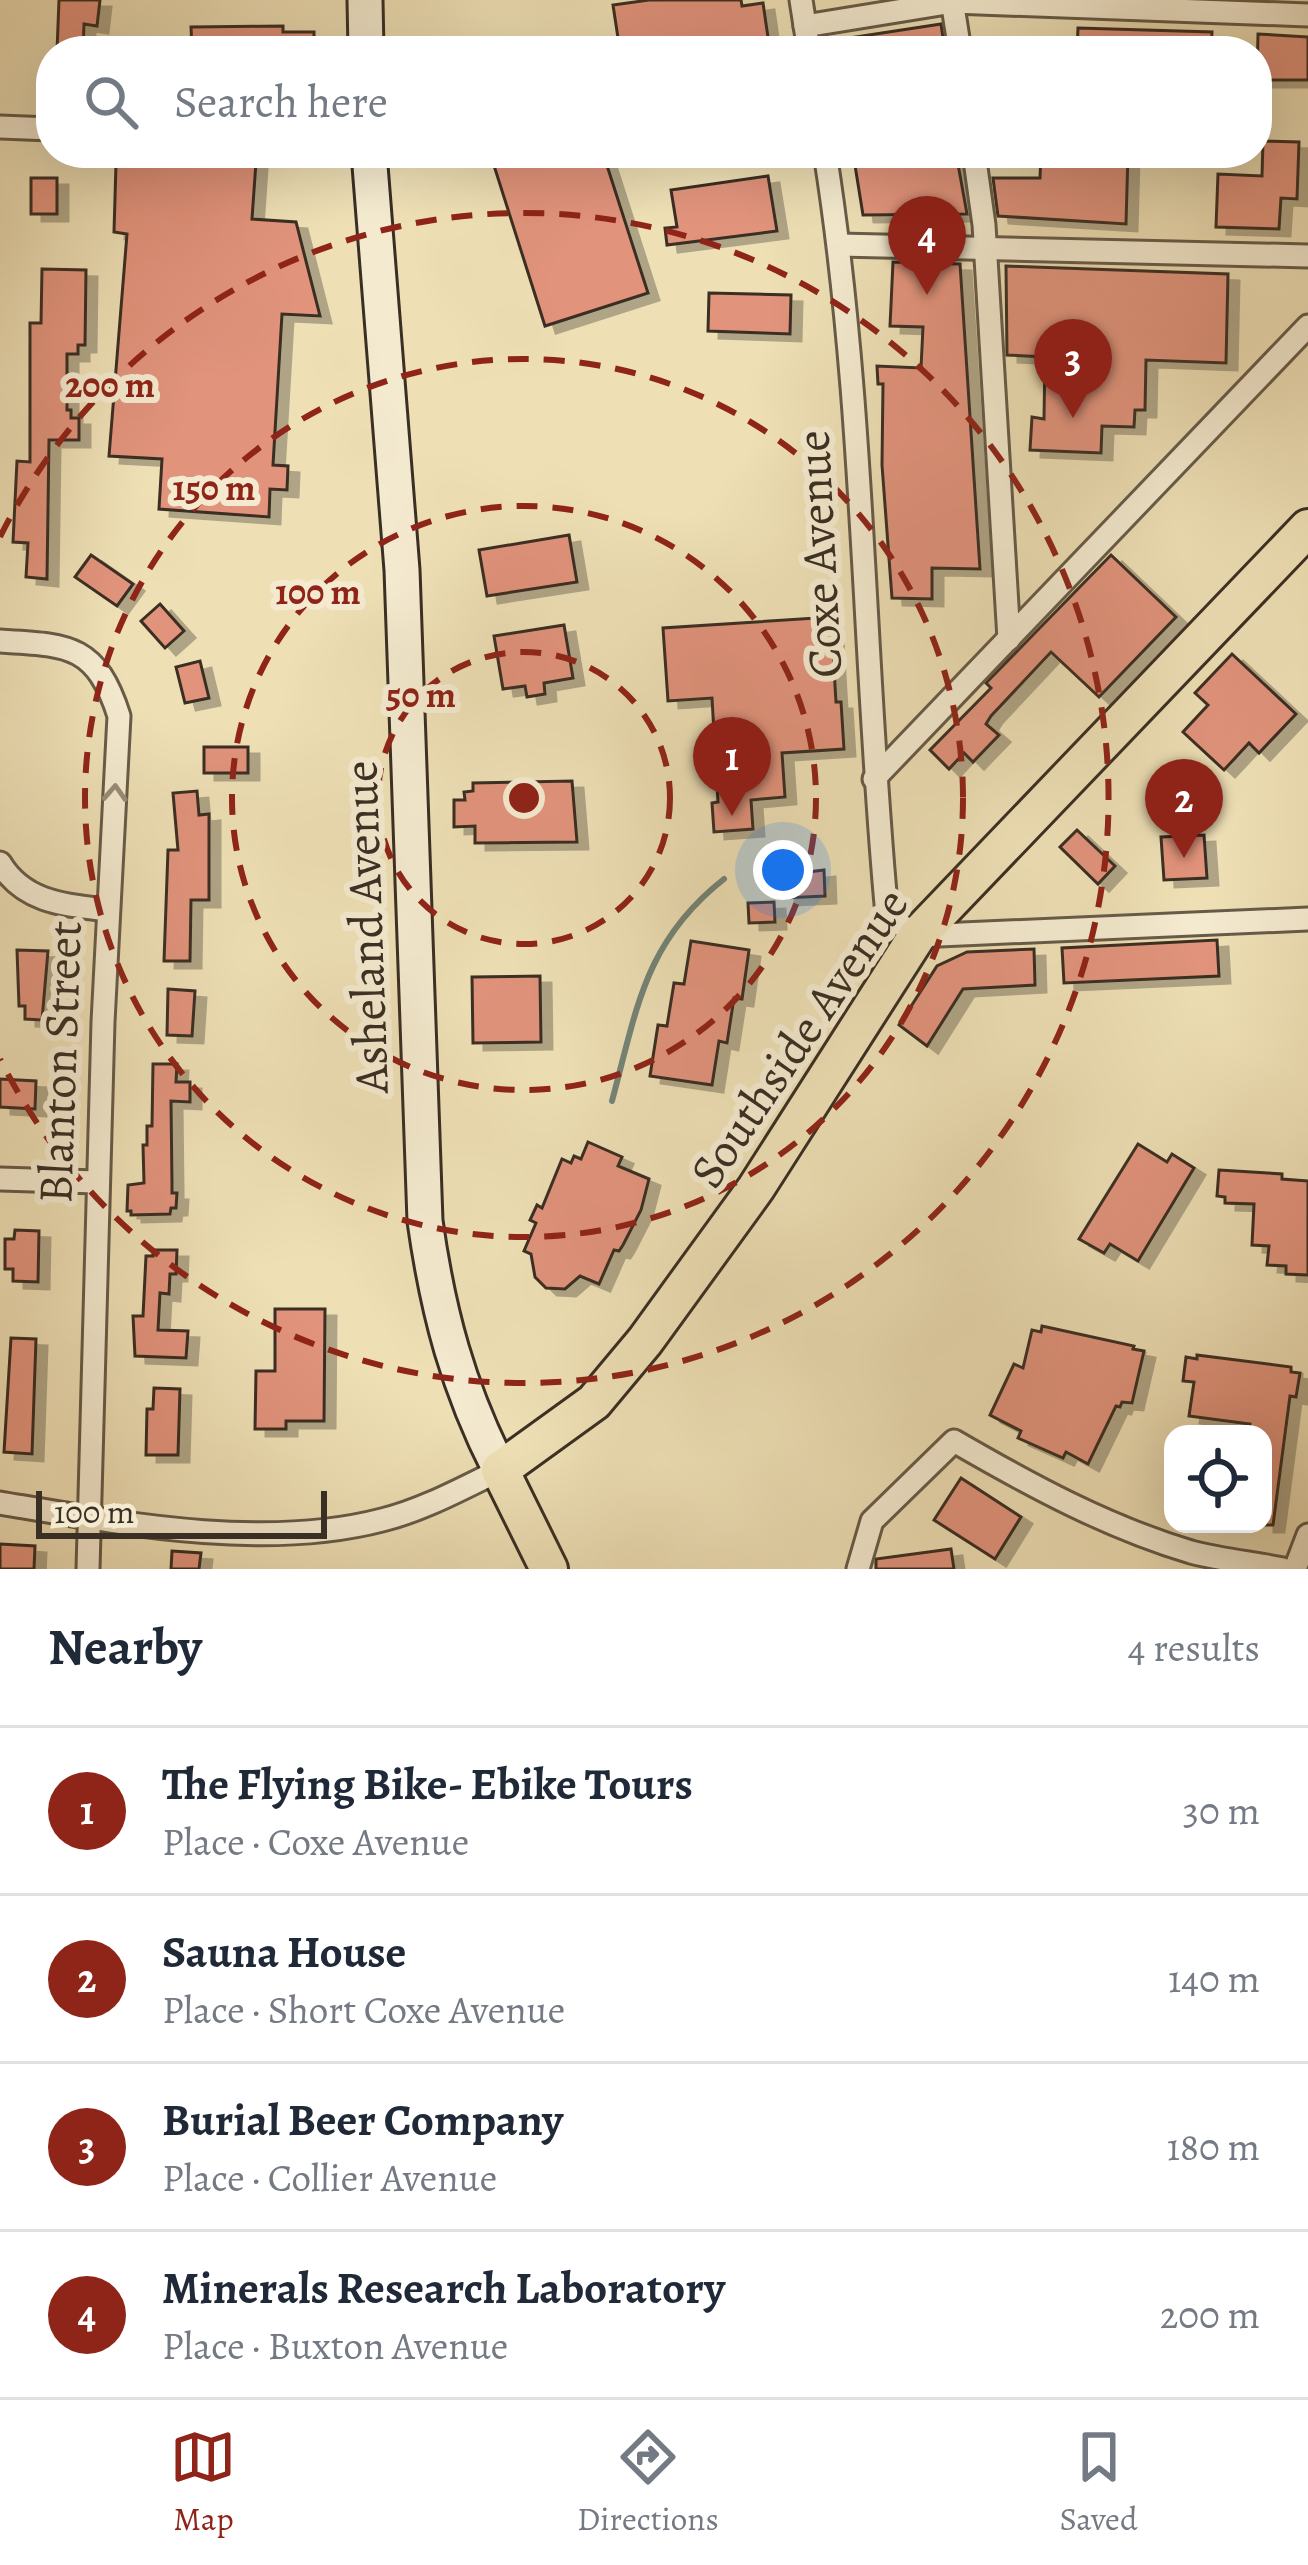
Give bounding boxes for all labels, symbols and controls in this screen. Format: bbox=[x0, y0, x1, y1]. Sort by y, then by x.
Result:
search box bbox=[36, 36, 1272, 168]
icon: search bbox=[78, 69, 144, 135]
text: Search here bbox=[174, 71, 388, 133]
pin: 4 bbox=[888, 196, 966, 295]
pin: 3 bbox=[1034, 319, 1112, 418]
text: 200 m bbox=[65, 360, 155, 409]
street label: Coxe Avenue bbox=[780, 429, 858, 679]
text: 150 m bbox=[173, 463, 255, 512]
text: 100 m bbox=[275, 567, 361, 616]
text: 50 m bbox=[386, 670, 456, 719]
pin: 1 bbox=[693, 717, 771, 816]
street label: Asheland Avenue bbox=[327, 759, 405, 1096]
pin: 2 bbox=[1145, 759, 1223, 858]
centre of rings bbox=[503, 777, 545, 819]
one-way arrow bbox=[101, 784, 127, 803]
your location bbox=[753, 840, 813, 900]
street label: Southside Avenue bbox=[674, 875, 924, 1201]
street label: Blanton Street bbox=[22, 920, 98, 1204]
map controls bbox=[1164, 1425, 1272, 1533]
button: locate bbox=[1164, 1425, 1272, 1533]
scale bar bbox=[36, 1485, 327, 1538]
text: 100 m bbox=[54, 1489, 134, 1534]
text: Nearby bbox=[48, 1612, 202, 1682]
text: 4 results bbox=[1128, 1621, 1260, 1674]
text: The Flying Bike- Ebike Tours bbox=[162, 1753, 693, 1815]
text: 1 bbox=[80, 1784, 94, 1837]
text: 30 m bbox=[1183, 1784, 1260, 1837]
text: Place · Coxe Avenue bbox=[162, 1815, 469, 1868]
text: Sauna House bbox=[162, 1921, 406, 1983]
text: 2 bbox=[78, 1952, 96, 2005]
text: 140 m bbox=[1168, 1952, 1260, 2005]
text: Place · Short Coxe Avenue bbox=[162, 1983, 565, 2036]
text: Burial Beer Company bbox=[162, 2089, 563, 2151]
text: 3 bbox=[79, 2120, 95, 2173]
text: 180 m bbox=[1167, 2120, 1260, 2173]
text: Place · Collier Avenue bbox=[162, 2151, 497, 2204]
text: Minerals Research Laboratory bbox=[162, 2257, 725, 2319]
text: 4 bbox=[78, 2288, 96, 2341]
text: 200 m bbox=[1160, 2288, 1260, 2341]
text: Place · Buxton Avenue bbox=[162, 2319, 508, 2372]
tab: Map bbox=[170, 2424, 236, 2541]
tab: Directions bbox=[577, 2424, 719, 2541]
tab: Saved bbox=[1059, 2424, 1138, 2541]

